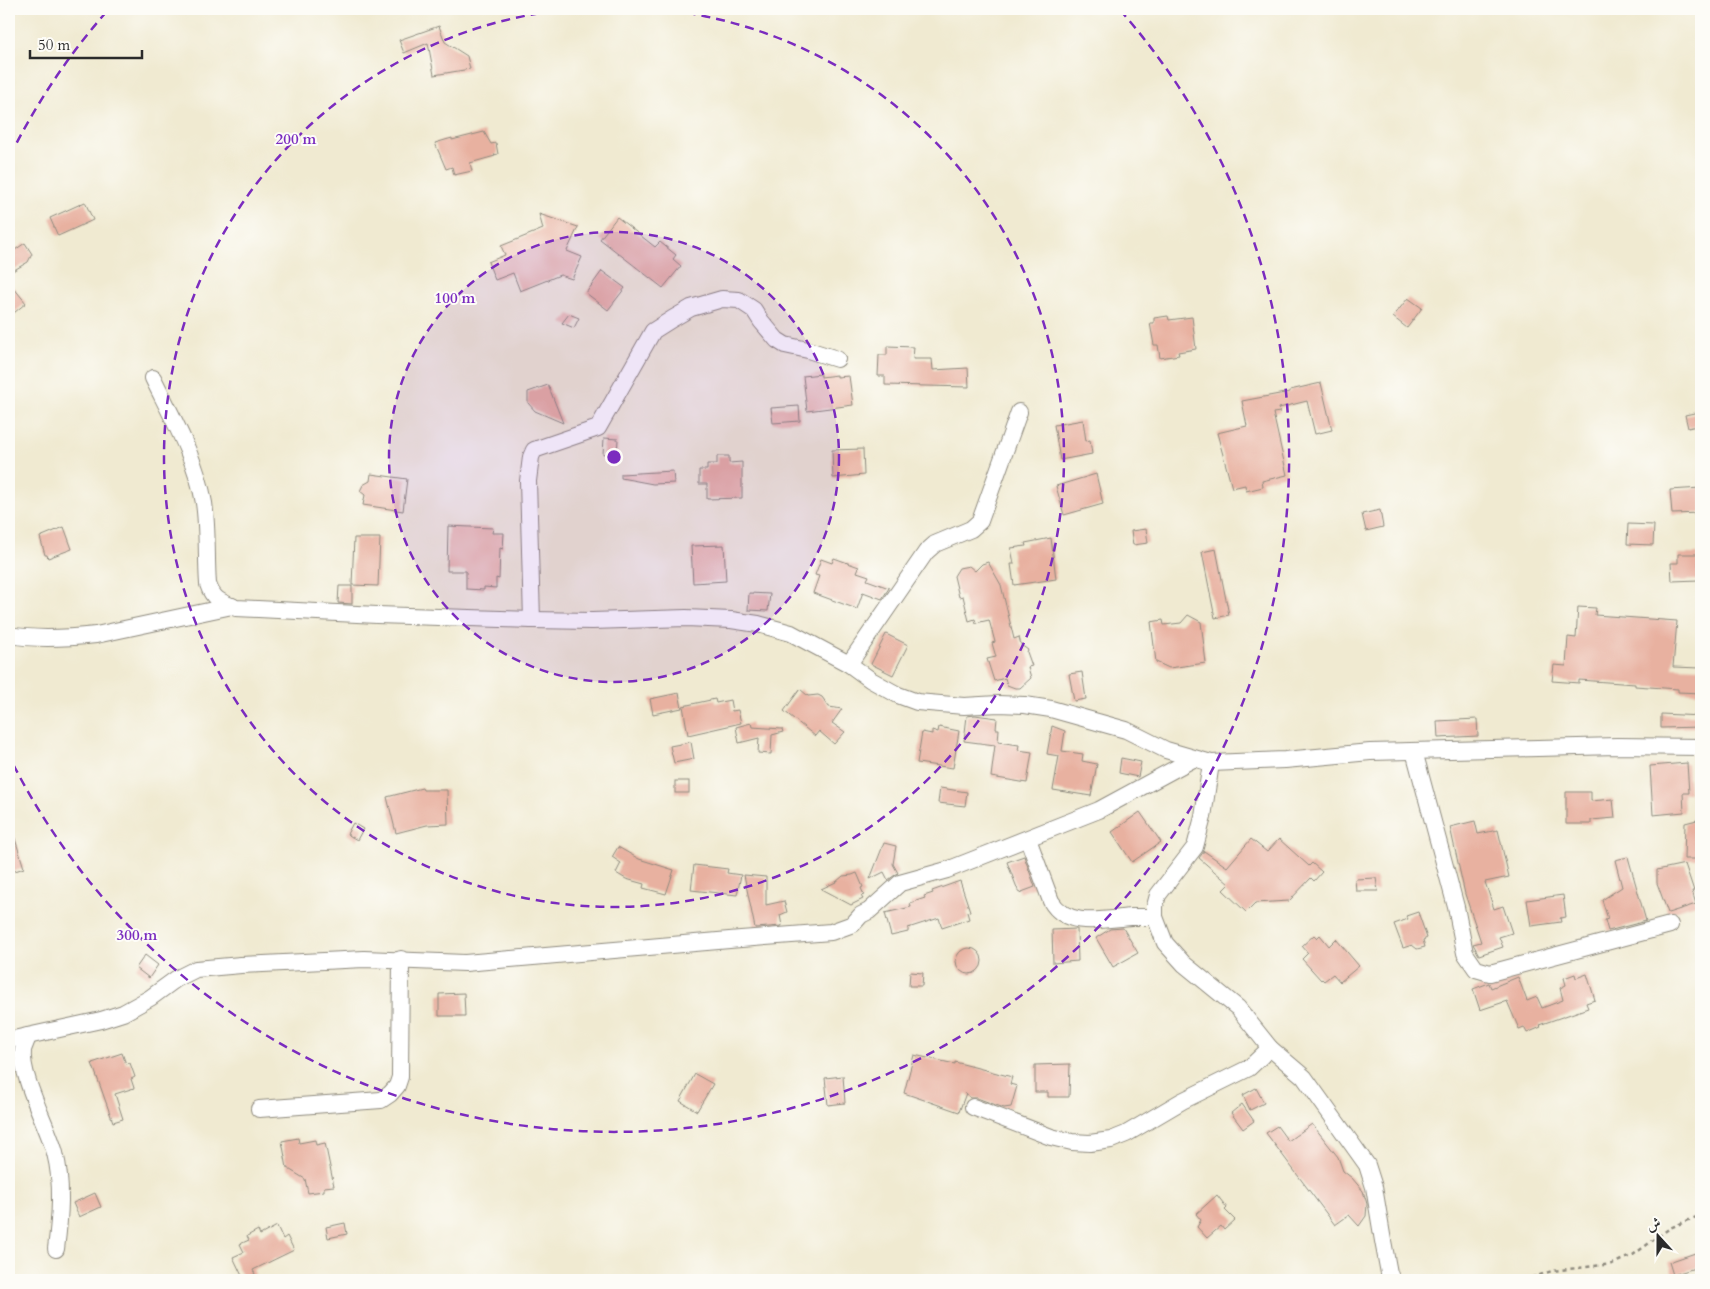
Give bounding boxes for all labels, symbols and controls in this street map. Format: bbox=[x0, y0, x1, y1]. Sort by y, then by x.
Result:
scale bar bbox=[30, 28, 142, 60]
text: 50 m bbox=[38, 35, 70, 55]
text: 200 m bbox=[276, 129, 317, 149]
text: 100 m bbox=[435, 288, 476, 308]
centre of rings bbox=[605, 448, 623, 466]
text: 300 m bbox=[117, 925, 158, 945]
north arrow bbox=[1632, 1212, 1682, 1262]
text: ش bbox=[1644, 1213, 1664, 1236]

